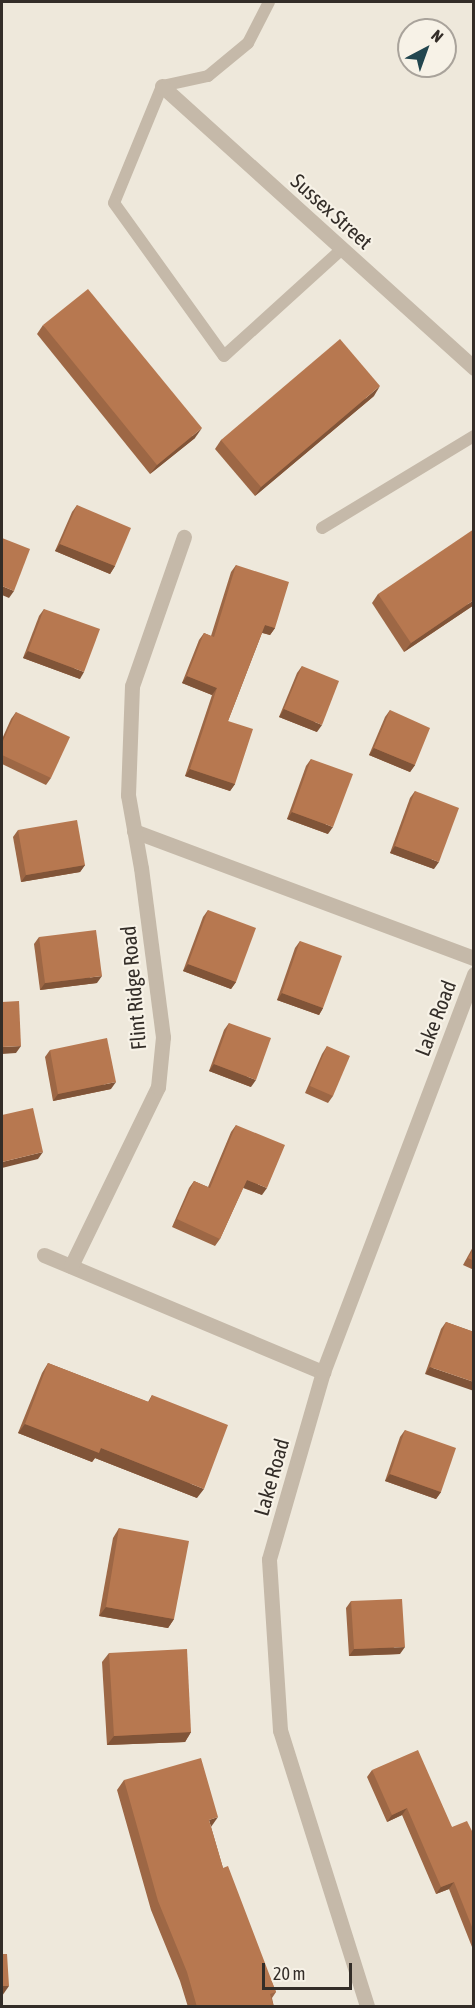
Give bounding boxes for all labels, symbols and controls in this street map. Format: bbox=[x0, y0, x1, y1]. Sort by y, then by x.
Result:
north arrow bbox=[397, 18, 457, 78]
text: N bbox=[428, 26, 447, 46]
street label: Sussex Street bbox=[286, 168, 378, 254]
street label: Flint Ridge Road bbox=[115, 925, 151, 1051]
street label: Lake Road bbox=[409, 977, 461, 1059]
street label: Lake Road bbox=[248, 1435, 294, 1519]
scale bar bbox=[265, 1951, 355, 1989]
text: 20 m bbox=[273, 1963, 305, 1984]

